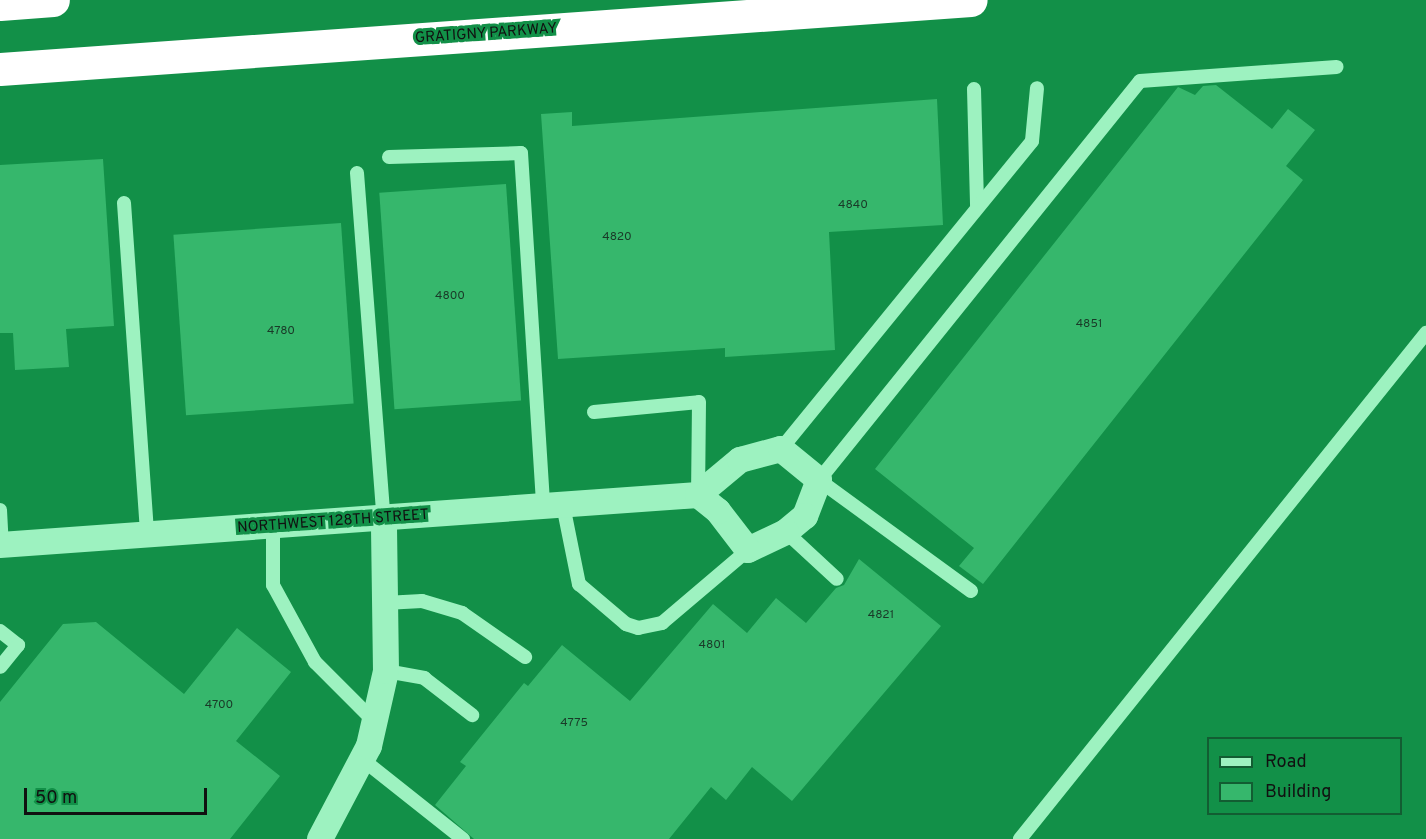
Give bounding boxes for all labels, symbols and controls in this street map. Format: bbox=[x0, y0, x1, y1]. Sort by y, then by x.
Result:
street label: GRATIGNY PARKWAY bbox=[414, 20, 558, 48]
house number: 4840 bbox=[838, 199, 868, 213]
house number: 4820 bbox=[602, 231, 632, 245]
house number: 4800 bbox=[435, 290, 465, 304]
house number: 4851 bbox=[1076, 318, 1102, 332]
house number: 4780 bbox=[267, 325, 295, 339]
street label: NORTHWEST 128TH STREET bbox=[236, 506, 430, 538]
house number: 4821 bbox=[868, 609, 894, 623]
house number: 4801 bbox=[699, 639, 725, 653]
house number: 4700 bbox=[205, 699, 233, 713]
house number: 4775 bbox=[560, 717, 588, 731]
legend bbox=[1207, 737, 1402, 815]
text: Road bbox=[1265, 751, 1307, 774]
scale bar bbox=[27, 776, 210, 814]
text: Building bbox=[1265, 781, 1331, 804]
text: 50 m bbox=[35, 787, 77, 810]

